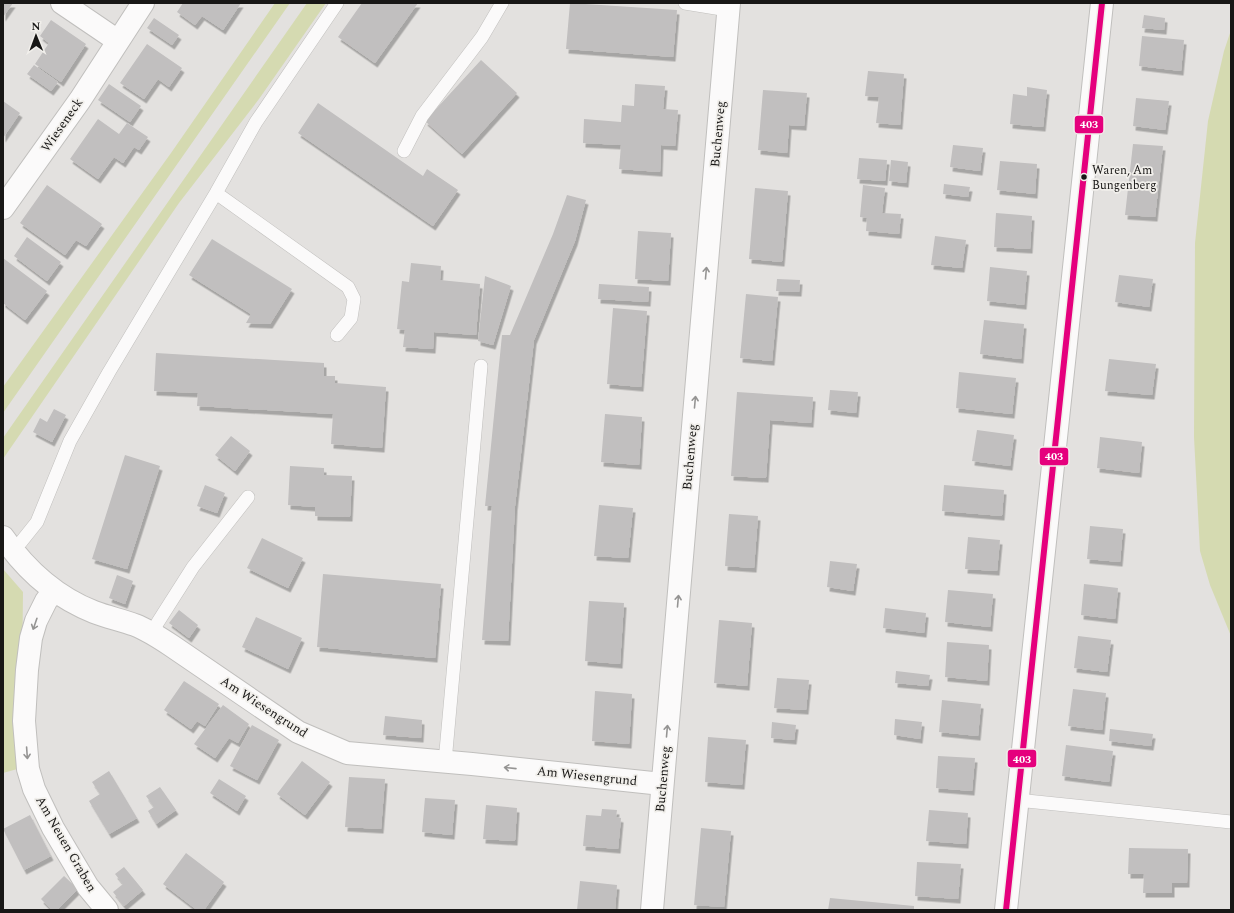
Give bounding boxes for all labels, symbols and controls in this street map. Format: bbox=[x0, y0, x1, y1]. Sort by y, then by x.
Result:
north arrow bbox=[16, 16, 56, 56]
text: N bbox=[31, 18, 40, 35]
street label: Wieseneck bbox=[36, 94, 88, 156]
street label: Buchenweg bbox=[705, 100, 731, 168]
line badge: 403 bbox=[1074, 115, 1104, 134]
text: 403 bbox=[1080, 116, 1098, 133]
place label: Waren, Am Bungenberg bbox=[1092, 161, 1157, 195]
marker: Waren, Am Bungenberg bbox=[1079, 172, 1089, 182]
one-way arrow bbox=[702, 267, 709, 280]
one-way arrow bbox=[691, 396, 698, 409]
street label: Buchenweg bbox=[677, 423, 703, 491]
line badge: 403 bbox=[1039, 447, 1069, 466]
text: 403 bbox=[1045, 448, 1063, 465]
one-way arrow bbox=[674, 595, 681, 608]
one-way arrow bbox=[31, 618, 39, 630]
street label: Am Wiesengrund bbox=[216, 671, 312, 743]
one-way arrow bbox=[663, 725, 670, 738]
street label: Buchenweg bbox=[650, 745, 676, 813]
one-way arrow bbox=[23, 746, 30, 759]
line badge: 403 bbox=[1007, 749, 1037, 768]
text: 403 bbox=[1013, 751, 1031, 768]
street label: Am Wiesengrund bbox=[536, 761, 638, 791]
one-way arrow bbox=[504, 764, 517, 772]
street label: Am Neuen Graben bbox=[30, 792, 102, 896]

